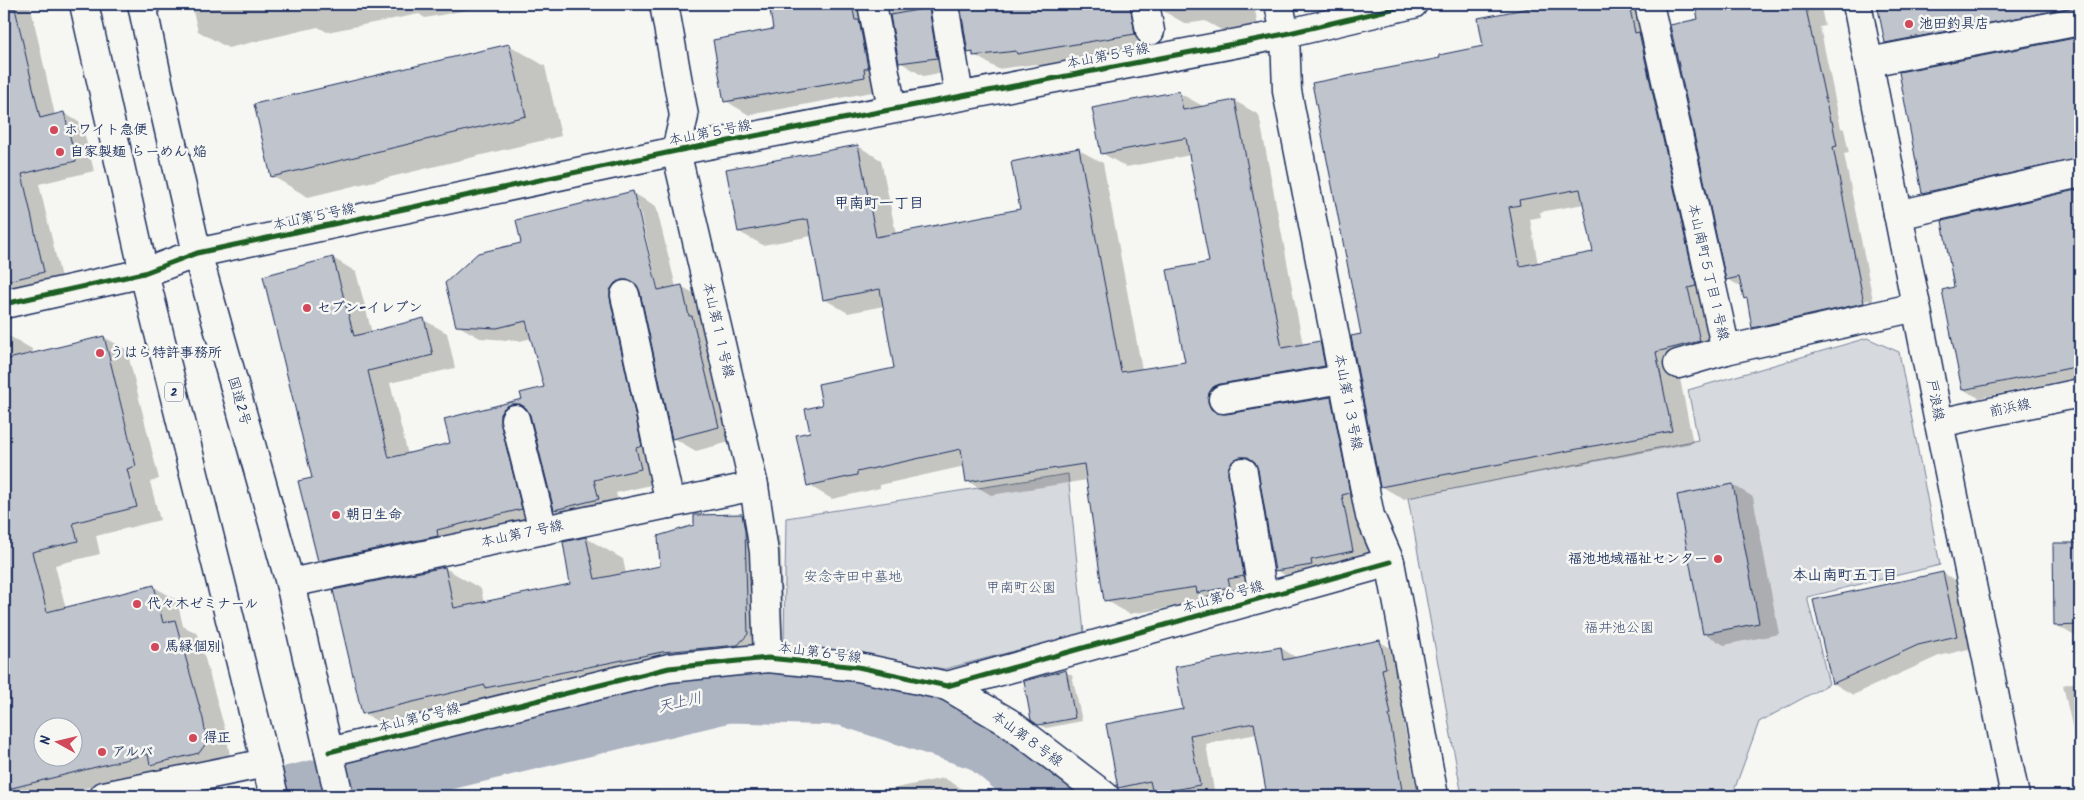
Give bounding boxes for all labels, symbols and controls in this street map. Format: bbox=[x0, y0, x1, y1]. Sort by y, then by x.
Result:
place label: 池田釣具店 bbox=[1919, 13, 1989, 35]
marker: 池田釣具店 bbox=[1903, 18, 1915, 30]
street label: 本山第５号線 bbox=[1065, 37, 1151, 75]
street label: 本山第５号線 bbox=[667, 114, 753, 152]
place label: ホワイト急便 bbox=[64, 119, 148, 141]
marker: ホワイト急便 bbox=[48, 124, 60, 136]
place label: 自家製麺 らーめん 焔 bbox=[70, 141, 207, 163]
marker: 自家製麺 らーめん 焔 bbox=[54, 146, 66, 158]
district label: 甲南町一丁目 bbox=[834, 192, 924, 216]
street label: 本山第５号線 bbox=[271, 198, 357, 236]
street label: 本山南町５丁目１号線 bbox=[1682, 201, 1734, 343]
street label: 本山第１１号線 bbox=[696, 280, 740, 380]
place label: セブン-イレブン bbox=[317, 297, 422, 319]
marker: セブン-イレブン bbox=[301, 302, 313, 314]
place label: うはら特許事務所 bbox=[110, 342, 222, 364]
marker: うはら特許事務所 bbox=[94, 347, 106, 359]
street label: 本山第１３号線 bbox=[1328, 352, 1368, 452]
street label: 国道2号 bbox=[222, 374, 256, 428]
street label: 戸浪線 bbox=[1920, 377, 1950, 423]
road number: 2 bbox=[165, 382, 183, 402]
street label: 前浜線 bbox=[1987, 393, 2033, 423]
place label: 朝日生命 bbox=[346, 504, 402, 526]
marker: 朝日生命 bbox=[330, 509, 342, 521]
street label: 本山第７号線 bbox=[479, 515, 565, 553]
place label: 福池地域福祉センター bbox=[1568, 548, 1708, 570]
marker: 福池地域福祉センター bbox=[1712, 553, 1724, 565]
district label: 本山南町五丁目 bbox=[1792, 564, 1898, 588]
park label: 安念寺田中墓地 bbox=[804, 566, 902, 588]
street label: 本山第６号線 bbox=[1180, 575, 1266, 619]
park label: 甲南町公園 bbox=[986, 577, 1056, 599]
place label: 代々木ゼミナール bbox=[147, 593, 258, 615]
marker: 代々木ゼミナール bbox=[131, 598, 143, 610]
park label: 福井池公園 bbox=[1584, 617, 1654, 639]
place label: 馬縁個別 bbox=[165, 636, 221, 658]
street label: 本山第６号線 bbox=[777, 637, 863, 669]
marker: 馬縁個別 bbox=[149, 641, 161, 653]
water label: 天上川 bbox=[655, 686, 705, 720]
street label: 本山第６号線 bbox=[376, 697, 462, 739]
street label: 本山第８号線 bbox=[987, 705, 1067, 773]
north arrow bbox=[32, 718, 82, 768]
place label: 得正 bbox=[203, 727, 231, 749]
marker: 得正 bbox=[187, 732, 199, 744]
text: N bbox=[35, 734, 58, 746]
place label: アルバ bbox=[112, 741, 153, 763]
marker: アルバ bbox=[96, 746, 108, 758]

